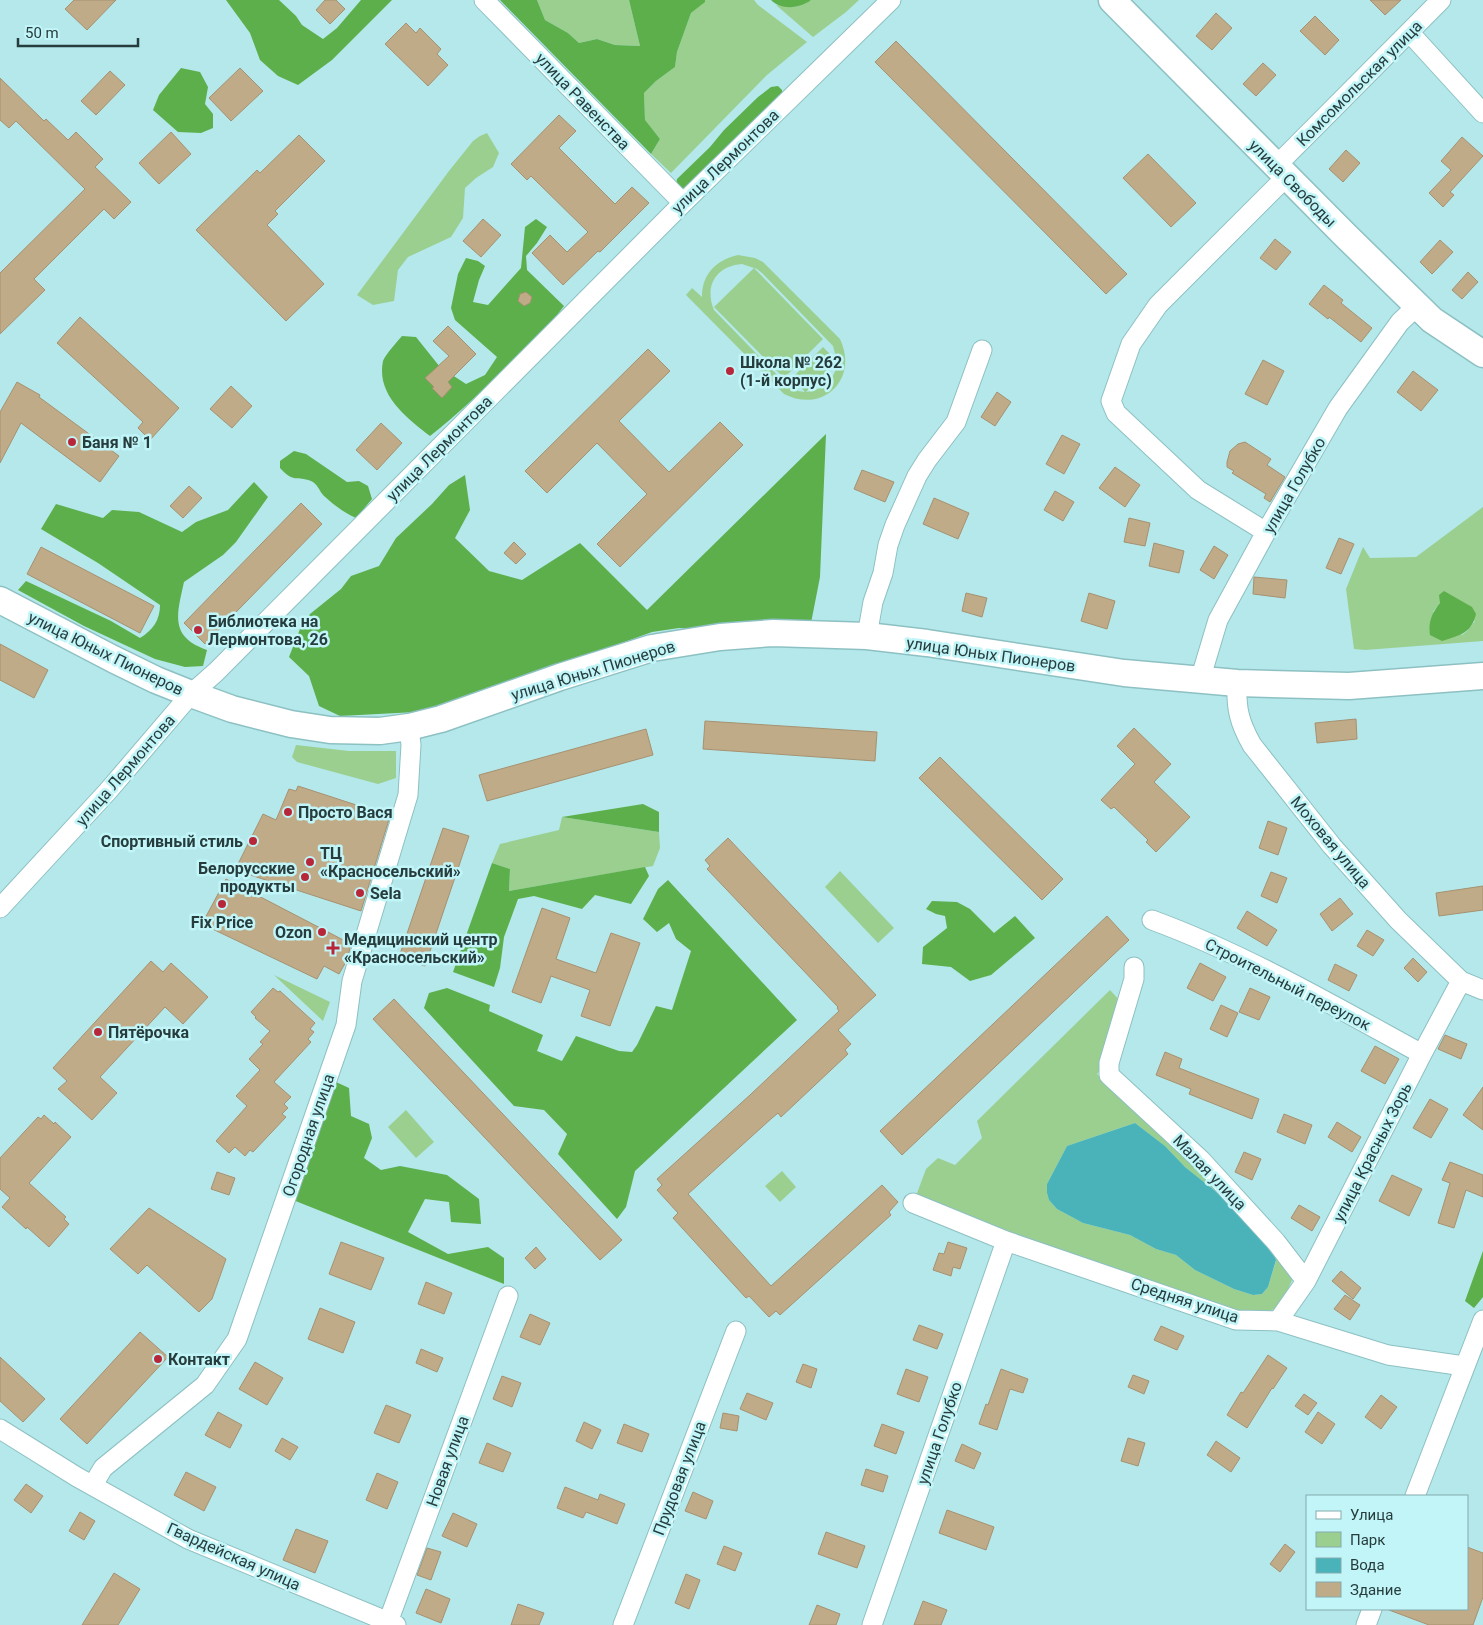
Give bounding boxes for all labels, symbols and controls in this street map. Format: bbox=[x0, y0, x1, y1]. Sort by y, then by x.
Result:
scale bar bbox=[18, 15, 138, 47]
street label: Комсомольская улица bbox=[1293, 17, 1426, 150]
text: 50 m bbox=[25, 24, 59, 42]
street label: улица Равенства bbox=[532, 49, 634, 154]
street label: улица Лермонтова bbox=[668, 105, 783, 217]
street label: улица Свободы bbox=[1245, 136, 1340, 231]
place label: Школа № 262 (1-й корпус) bbox=[740, 353, 842, 390]
marker: Школа № 262 (1-й корпус) bbox=[724, 365, 736, 377]
street label: улица Лермонтова bbox=[383, 392, 496, 505]
place label: Баня № 1 bbox=[82, 433, 152, 452]
street label: улица Голубко bbox=[1259, 434, 1330, 537]
marker: Баня № 1 bbox=[66, 436, 78, 448]
street label: улица Юных Пионеров bbox=[25, 608, 187, 699]
place label: Библиотека на Лермонтова, 26 bbox=[208, 612, 328, 649]
marker: Библиотека на Лермонтова, 26 bbox=[192, 624, 204, 636]
street label: улица Юных Пионеров bbox=[905, 633, 1077, 676]
street label: улица Юных Пионеров bbox=[509, 636, 677, 704]
street label: улица Лермонтова bbox=[72, 711, 179, 830]
street label: Моховая улица bbox=[1287, 792, 1375, 892]
place label: Просто Вася bbox=[298, 803, 393, 822]
marker: Просто Вася bbox=[282, 806, 294, 818]
place label: Спортивный стиль bbox=[101, 832, 243, 851]
marker: Спортивный стиль bbox=[247, 835, 259, 847]
place label: ТЦ «Красносельский» bbox=[320, 844, 461, 881]
marker: ТЦ «Красносельский» bbox=[304, 856, 316, 868]
place label: Белорусские продукты bbox=[198, 859, 295, 896]
marker: Белорусские продукты bbox=[299, 871, 311, 883]
place label: Sela bbox=[370, 884, 402, 903]
marker: Sela bbox=[354, 887, 366, 899]
marker: Fix Price bbox=[216, 898, 228, 910]
place label: Fix Price bbox=[191, 913, 254, 932]
place label: Ozon bbox=[275, 923, 312, 942]
marker: Ozon bbox=[316, 926, 328, 938]
place label: Медицинский центр «Красносельский» bbox=[344, 930, 498, 967]
street label: Строительный переулок bbox=[1202, 934, 1374, 1035]
marker: Медицинский центр «Красносельский» bbox=[326, 941, 340, 955]
place label: Пятёрочка bbox=[108, 1023, 189, 1042]
marker: Пятёрочка bbox=[92, 1026, 104, 1038]
street label: Огородная улица bbox=[279, 1071, 338, 1199]
street label: улица Красных Зорь bbox=[1329, 1079, 1416, 1225]
street label: Малая улица bbox=[1169, 1131, 1250, 1214]
street label: Средняя улица bbox=[1129, 1274, 1241, 1327]
place label: Контакт bbox=[168, 1350, 230, 1369]
marker: Контакт bbox=[152, 1353, 164, 1365]
street label: улица Голубко bbox=[913, 1379, 966, 1487]
street label: Новая улица bbox=[422, 1413, 473, 1509]
street label: Прудовая улица bbox=[649, 1418, 710, 1538]
legend bbox=[1306, 1495, 1468, 1610]
text: Улица bbox=[1350, 1506, 1393, 1524]
street label: Гвардейская улица bbox=[164, 1519, 303, 1594]
text: Парк bbox=[1350, 1531, 1385, 1549]
text: Вода bbox=[1350, 1556, 1385, 1574]
text: Здание bbox=[1350, 1581, 1401, 1599]

